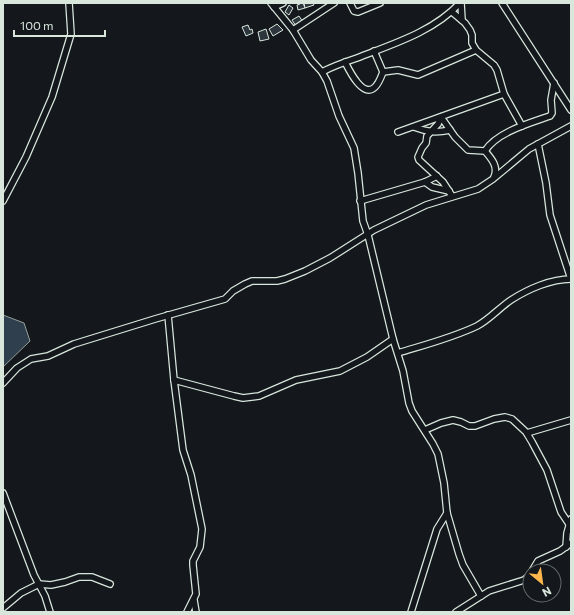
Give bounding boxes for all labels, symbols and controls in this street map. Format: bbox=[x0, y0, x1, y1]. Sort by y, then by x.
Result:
scale bar bbox=[14, 12, 105, 38]
text: 100 m bbox=[20, 18, 54, 32]
north arrow bbox=[522, 563, 562, 603]
text: N bbox=[540, 584, 554, 600]

